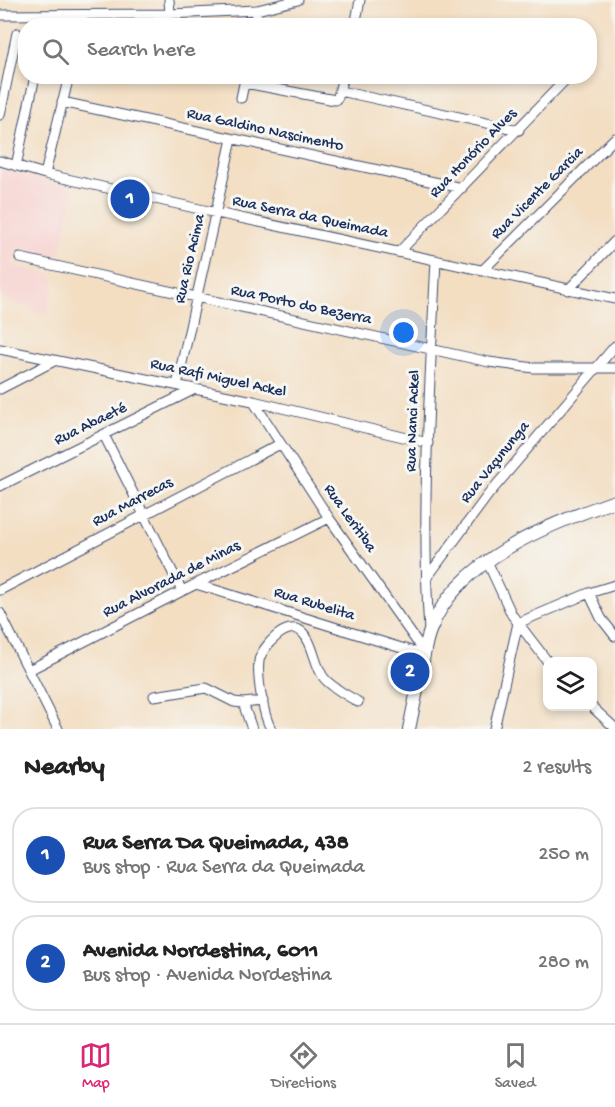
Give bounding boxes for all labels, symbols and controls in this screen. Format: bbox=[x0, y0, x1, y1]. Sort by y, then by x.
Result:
search box bbox=[18, 18, 597, 84]
icon: search bbox=[39, 35, 72, 68]
text: Search here bbox=[87, 38, 195, 64]
street label: Rua Honório Alves bbox=[426, 104, 522, 203]
street label: Rua Galdino Nascimento bbox=[185, 105, 345, 157]
street label: Rua Vicente Garcia bbox=[488, 143, 589, 244]
pin: 1 bbox=[110, 176, 150, 222]
street label: Rua Serra da Queimada bbox=[230, 192, 391, 244]
street label: Rua Rio Acima bbox=[171, 211, 211, 306]
street label: Rua Porto do Bezerra bbox=[229, 282, 374, 330]
your location bbox=[389, 318, 418, 347]
street label: Rua Rafi Miguel Ackel bbox=[148, 355, 288, 403]
street label: Rua Nanci Ackel bbox=[403, 370, 425, 472]
street label: Rua Abaeté bbox=[52, 399, 131, 451]
street label: Rua Vaçununga bbox=[457, 417, 536, 508]
street label: Rua Marrecas bbox=[90, 473, 177, 532]
street label: Rua Leritiba bbox=[319, 481, 380, 558]
street label: Rua Alvorada de Minas bbox=[100, 537, 245, 623]
street label: Rua Rubelita bbox=[271, 584, 358, 627]
pin: 2 bbox=[390, 650, 430, 694]
map controls bbox=[543, 657, 597, 711]
button: layers bbox=[543, 657, 597, 711]
text: Nearby bbox=[24, 753, 105, 784]
text: 2 results bbox=[522, 757, 591, 780]
text: Rua Serra Da Queimada, 438 bbox=[83, 831, 349, 857]
text: 1 bbox=[41, 844, 50, 867]
text: 250 m bbox=[538, 844, 589, 867]
text: Bus stop · Rua Serra da Queimada bbox=[83, 857, 365, 880]
text: Avenida Nordestina, 6011 bbox=[83, 939, 318, 965]
text: 2 bbox=[41, 952, 50, 975]
text: 280 m bbox=[538, 952, 589, 975]
text: Bus stop · Avenida Nordestina bbox=[83, 965, 332, 988]
tab: Map bbox=[79, 1039, 112, 1094]
tab: Directions bbox=[271, 1039, 336, 1094]
tab: Saved bbox=[495, 1039, 536, 1094]

